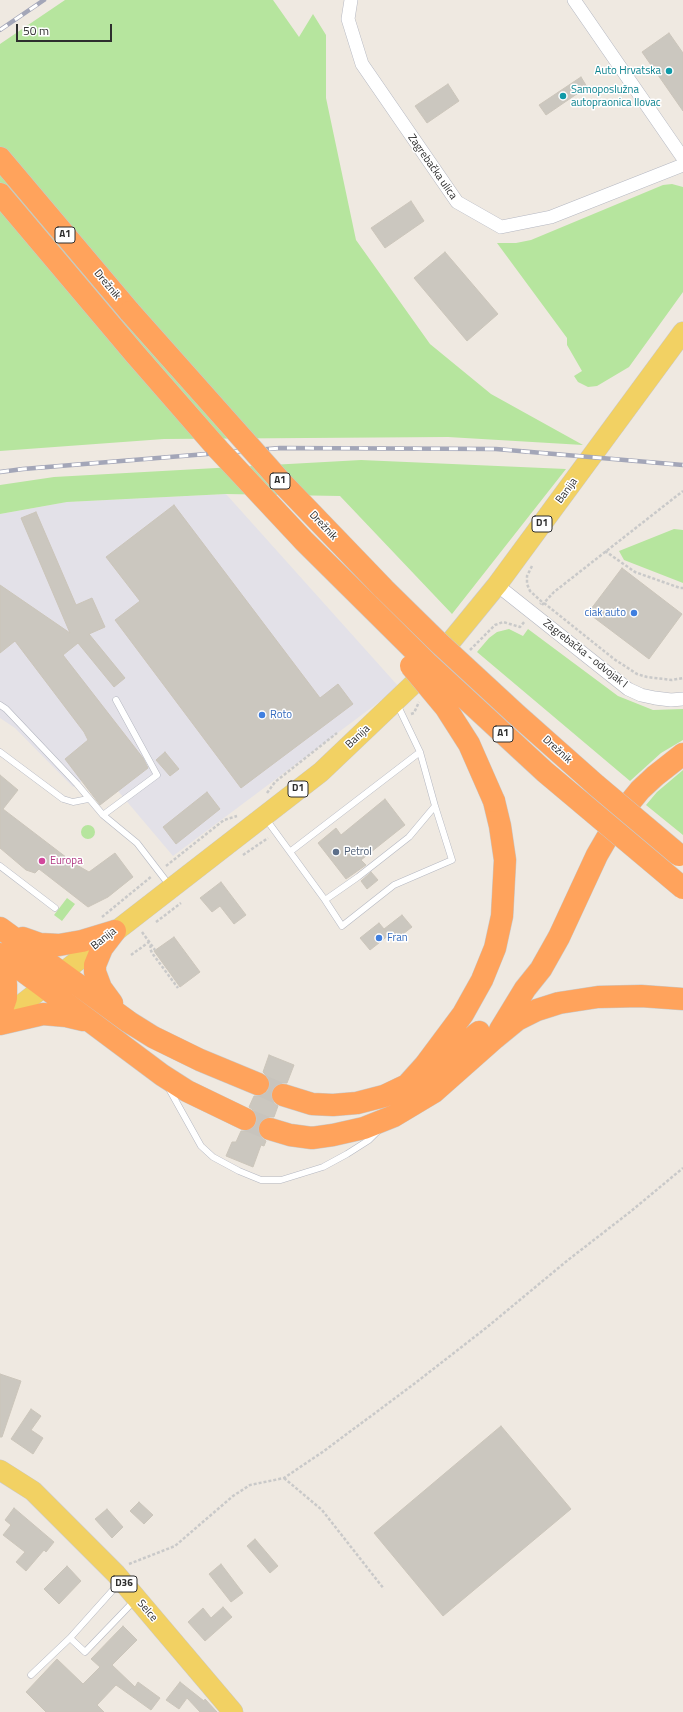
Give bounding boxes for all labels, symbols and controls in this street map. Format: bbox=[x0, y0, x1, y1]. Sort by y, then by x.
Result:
scale bar bbox=[18, 16, 114, 42]
text: 50 m bbox=[23, 21, 49, 40]
place label: Auto Hrvatska bbox=[595, 64, 661, 78]
marker: Auto Hrvatska bbox=[664, 66, 674, 76]
place label: Samoposlužna autopraonica Ilovac bbox=[571, 83, 660, 109]
marker: Samoposlužna autopraonica Ilovac bbox=[558, 91, 568, 101]
street label: Zagrebačka ulica bbox=[405, 132, 459, 202]
road number: A1 bbox=[55, 227, 75, 243]
street label: Drežnik bbox=[91, 267, 123, 303]
road number: A1 bbox=[270, 473, 290, 489]
street label: Banija bbox=[553, 476, 581, 506]
street label: Drežnik bbox=[306, 509, 340, 543]
road number: D1 bbox=[532, 516, 552, 532]
place label: ciak auto bbox=[585, 606, 626, 620]
marker: ciak auto bbox=[629, 608, 639, 618]
street label: Zagrebačka - odvojak I bbox=[540, 617, 630, 691]
place label: Roto bbox=[270, 708, 292, 722]
marker: Roto bbox=[257, 710, 267, 720]
street label: Banija bbox=[343, 722, 373, 752]
road number: A1 bbox=[493, 726, 513, 742]
street label: Drežnik bbox=[540, 733, 574, 767]
road number: D1 bbox=[288, 781, 308, 797]
place label: Petrol bbox=[344, 845, 372, 859]
marker: Petrol bbox=[331, 847, 341, 857]
place label: Europa bbox=[50, 854, 83, 868]
marker: Europa bbox=[37, 856, 47, 866]
street label: Banija bbox=[89, 925, 119, 953]
place label: Fran bbox=[387, 931, 408, 945]
marker: Fran bbox=[374, 933, 384, 943]
road number: D36 bbox=[111, 1576, 137, 1592]
street label: Selce bbox=[134, 1597, 160, 1625]

